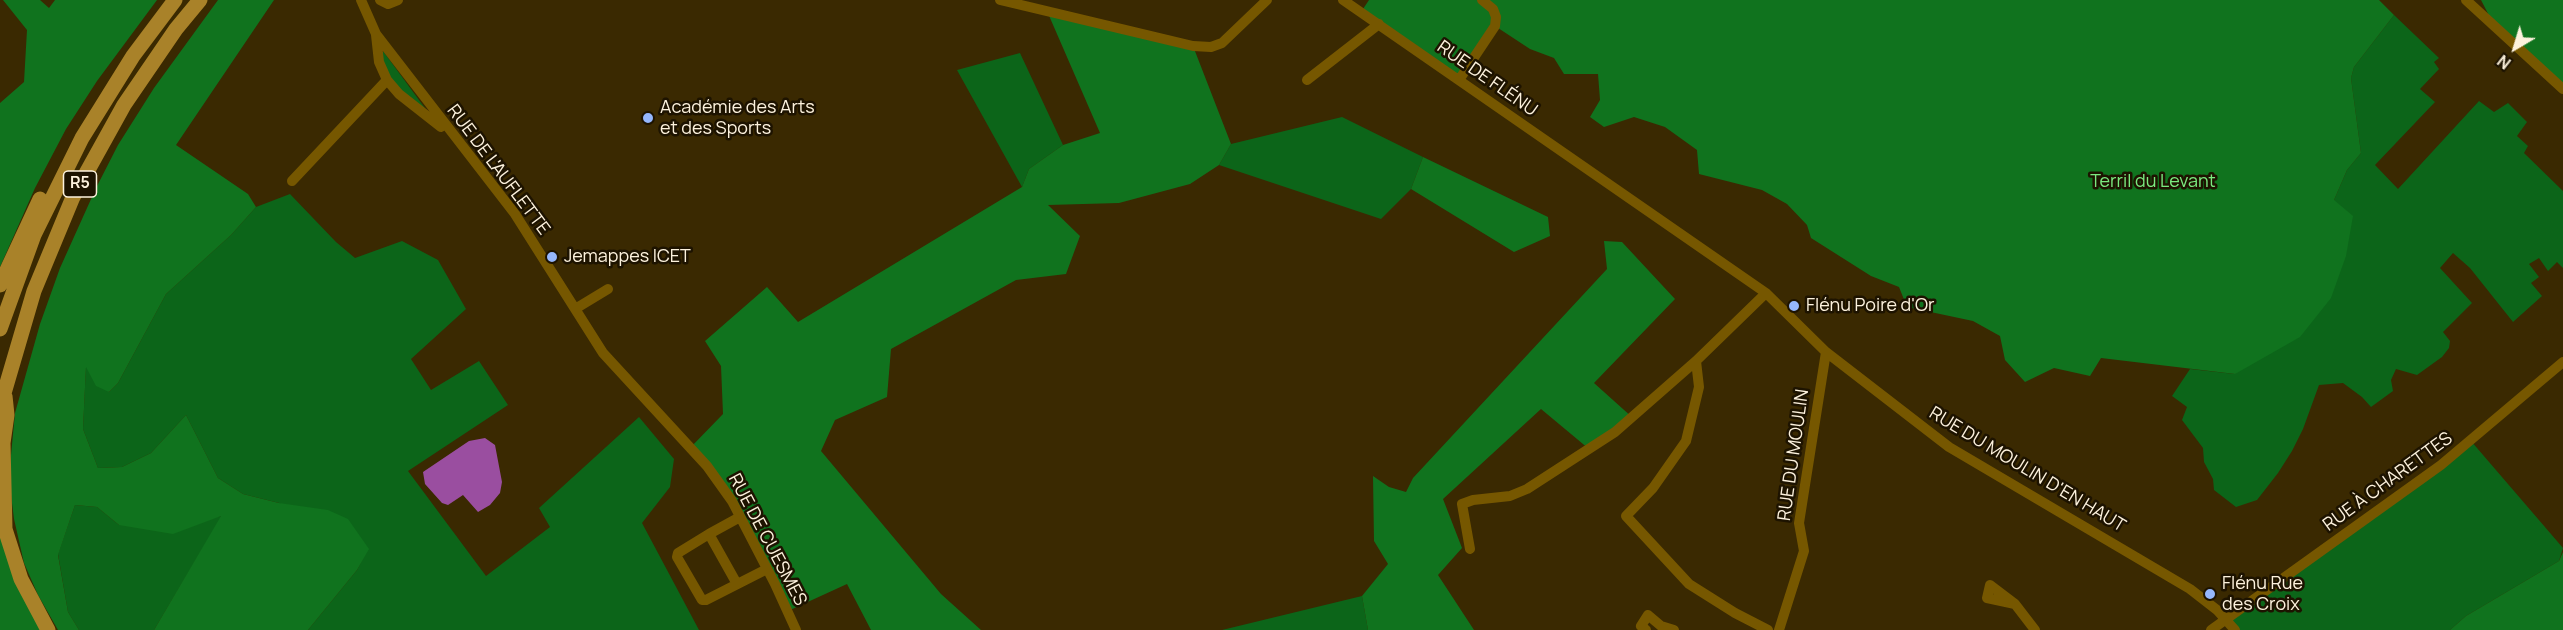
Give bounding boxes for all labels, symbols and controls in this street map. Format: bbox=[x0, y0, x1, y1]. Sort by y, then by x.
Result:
north arrow bbox=[2485, 18, 2545, 78]
street label: RUE DE FLÉNU bbox=[1433, 37, 1541, 121]
text: N bbox=[2493, 50, 2515, 74]
place label: Académie des Arts et des Sports bbox=[660, 97, 815, 140]
street label: RUE DE L'AUFLETTE bbox=[442, 101, 554, 239]
marker: Académie des Arts et des Sports bbox=[641, 111, 655, 125]
road number: R5 bbox=[64, 171, 97, 197]
park label: Terril du Levant bbox=[2090, 171, 2216, 193]
place label: Jemappes ICET bbox=[564, 246, 691, 268]
marker: Jemappes ICET bbox=[545, 250, 559, 264]
place label: Flénu Poire d'Or bbox=[1806, 295, 1935, 317]
marker: Flénu Poire d'Or bbox=[1787, 299, 1801, 313]
street label: RUE DU MOULIN bbox=[1774, 388, 1814, 522]
street label: RUE DU MOULIN D'EN HAUT bbox=[1925, 403, 2129, 537]
street label: RUE À CHARETTES bbox=[2319, 428, 2457, 536]
street label: RUE DE CUESMES bbox=[723, 470, 811, 610]
place label: Flénu Rue des Croix bbox=[2222, 573, 2303, 616]
marker: Flénu Rue des Croix bbox=[2203, 587, 2217, 601]

